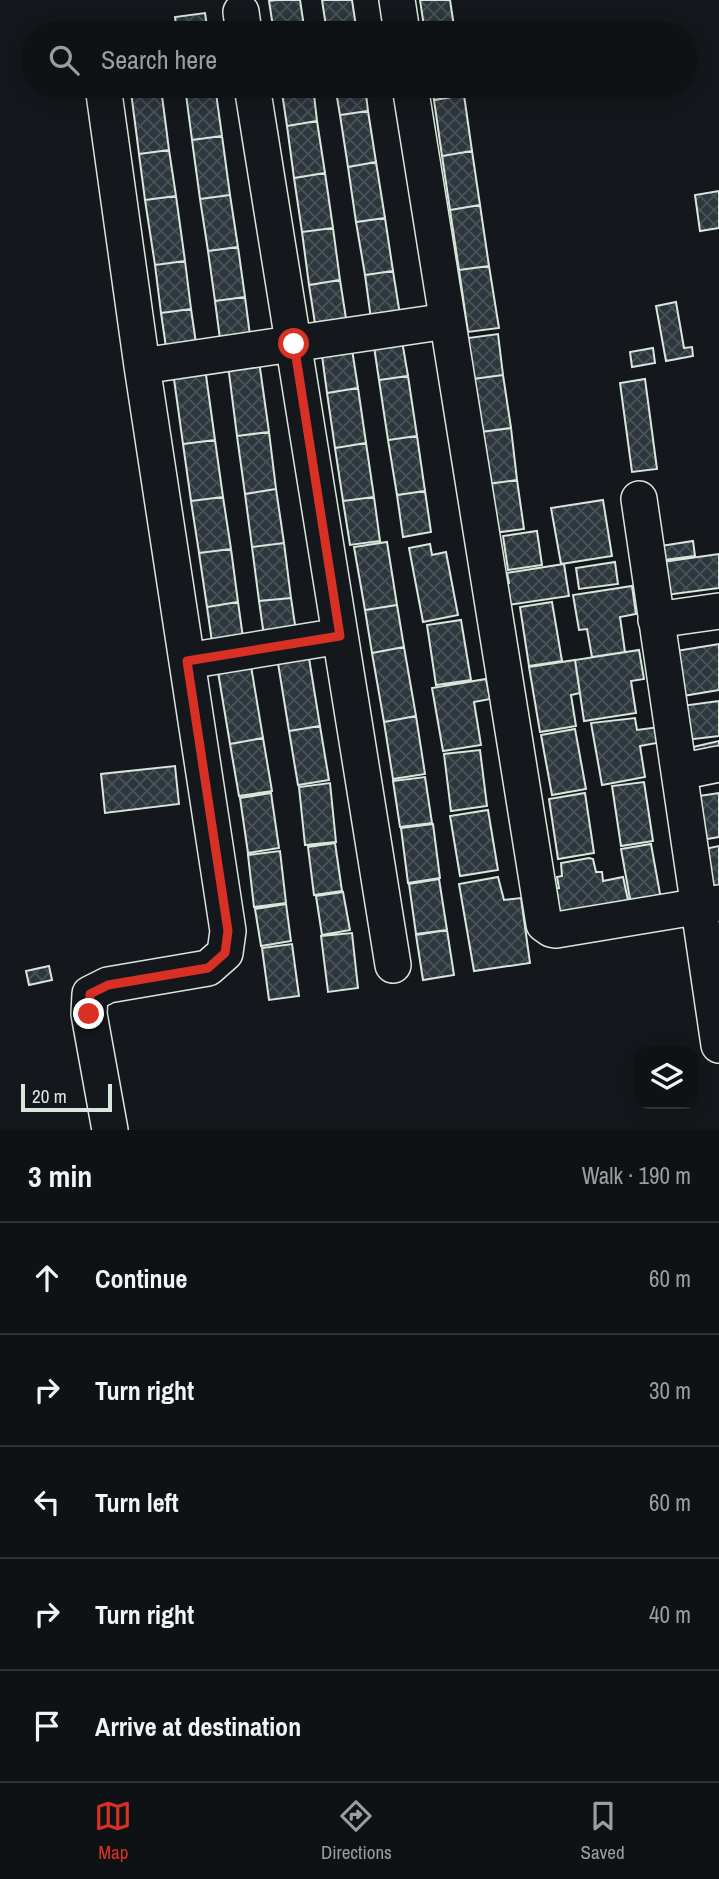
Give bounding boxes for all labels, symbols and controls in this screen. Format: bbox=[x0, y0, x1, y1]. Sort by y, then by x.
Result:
search box bbox=[21, 21, 698, 98]
icon: search bbox=[45, 41, 83, 79]
text: Search here bbox=[101, 42, 217, 77]
route start bbox=[278, 328, 309, 359]
route end bbox=[73, 998, 104, 1029]
map controls bbox=[635, 1046, 698, 1109]
button: layers bbox=[635, 1046, 698, 1109]
scale bar bbox=[21, 1081, 112, 1113]
text: 20 m bbox=[32, 1083, 67, 1109]
text: 3 min bbox=[28, 1156, 92, 1196]
text: Walk · 190 m bbox=[582, 1160, 691, 1191]
icon: ahead bbox=[28, 1259, 66, 1297]
text: Continue bbox=[95, 1261, 187, 1296]
text: 60 m bbox=[649, 1263, 691, 1294]
icon: right bbox=[28, 1371, 66, 1409]
text: Turn right bbox=[95, 1373, 194, 1408]
text: 30 m bbox=[649, 1375, 691, 1406]
icon: left bbox=[28, 1483, 66, 1521]
text: Turn left bbox=[95, 1485, 179, 1520]
text: 60 m bbox=[649, 1487, 691, 1518]
icon: right bbox=[28, 1595, 66, 1633]
text: Turn right bbox=[95, 1597, 194, 1632]
text: 40 m bbox=[649, 1599, 691, 1630]
icon: arrive bbox=[28, 1707, 66, 1745]
text: Arrive at destination bbox=[95, 1709, 301, 1744]
tab: Map bbox=[94, 1797, 132, 1865]
tab: Directions bbox=[321, 1797, 392, 1865]
tab: Saved bbox=[581, 1797, 625, 1865]

